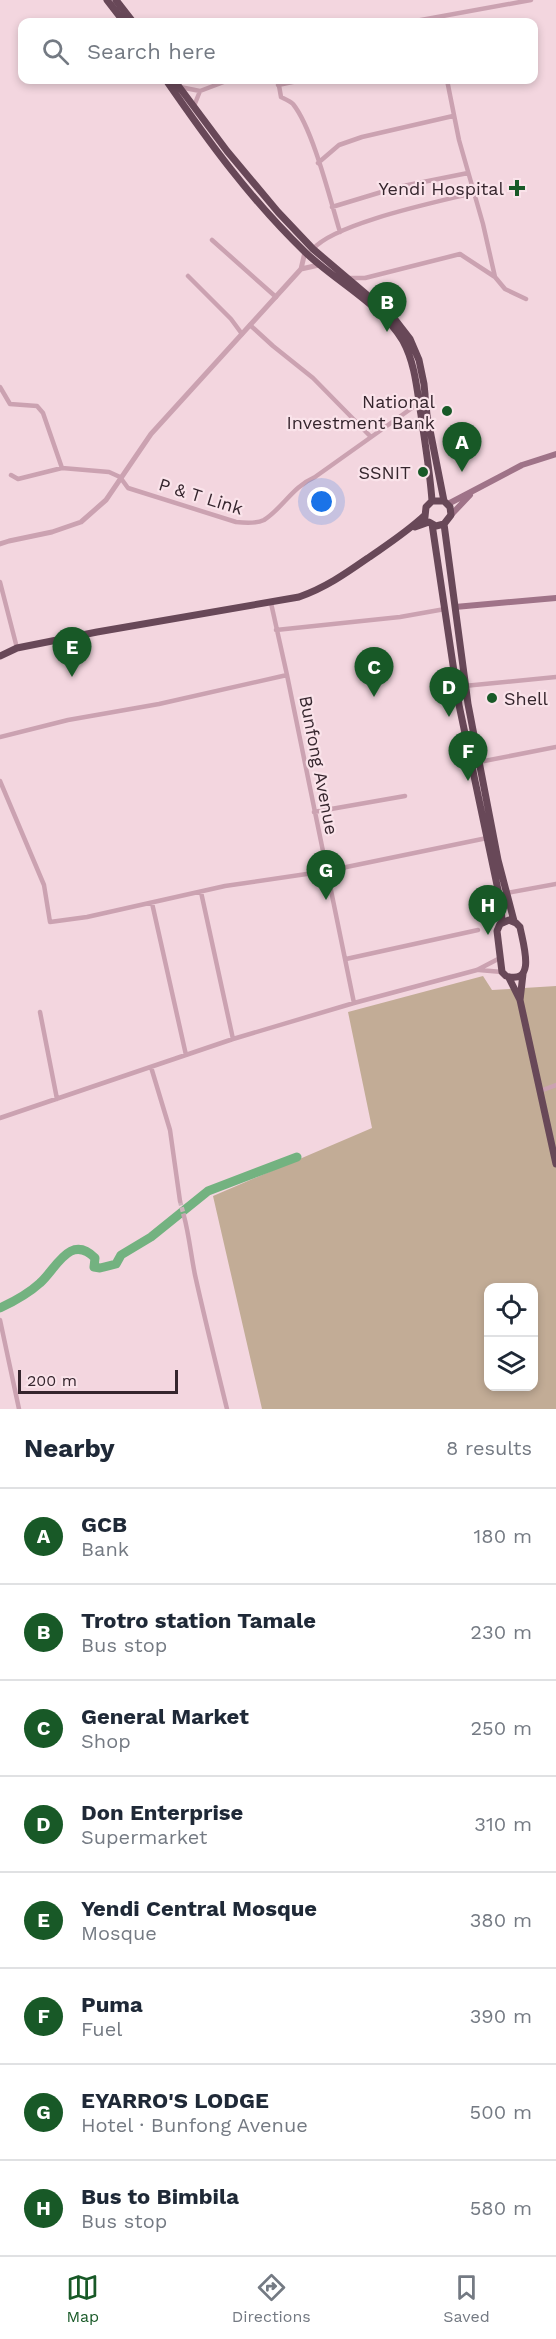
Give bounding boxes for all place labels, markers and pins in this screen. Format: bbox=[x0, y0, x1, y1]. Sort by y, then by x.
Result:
place label: Yendi Hospital bbox=[379, 178, 504, 199]
marker: Yendi Hospital bbox=[508, 179, 526, 197]
pin: B bbox=[368, 282, 406, 332]
place label: National Investment Bank bbox=[287, 391, 435, 433]
marker: National Investment Bank bbox=[440, 404, 454, 418]
pin: A bbox=[442, 422, 482, 472]
place label: SSNIT bbox=[359, 462, 411, 483]
marker: SSNIT bbox=[416, 465, 430, 479]
pin: E bbox=[52, 628, 92, 677]
pin: C bbox=[354, 648, 394, 697]
pin: D bbox=[430, 668, 468, 717]
place label: Shell bbox=[504, 688, 549, 709]
marker: Shell bbox=[485, 691, 499, 705]
pin: F bbox=[448, 732, 488, 781]
pin: G bbox=[306, 850, 346, 900]
pin: H bbox=[468, 886, 508, 935]

